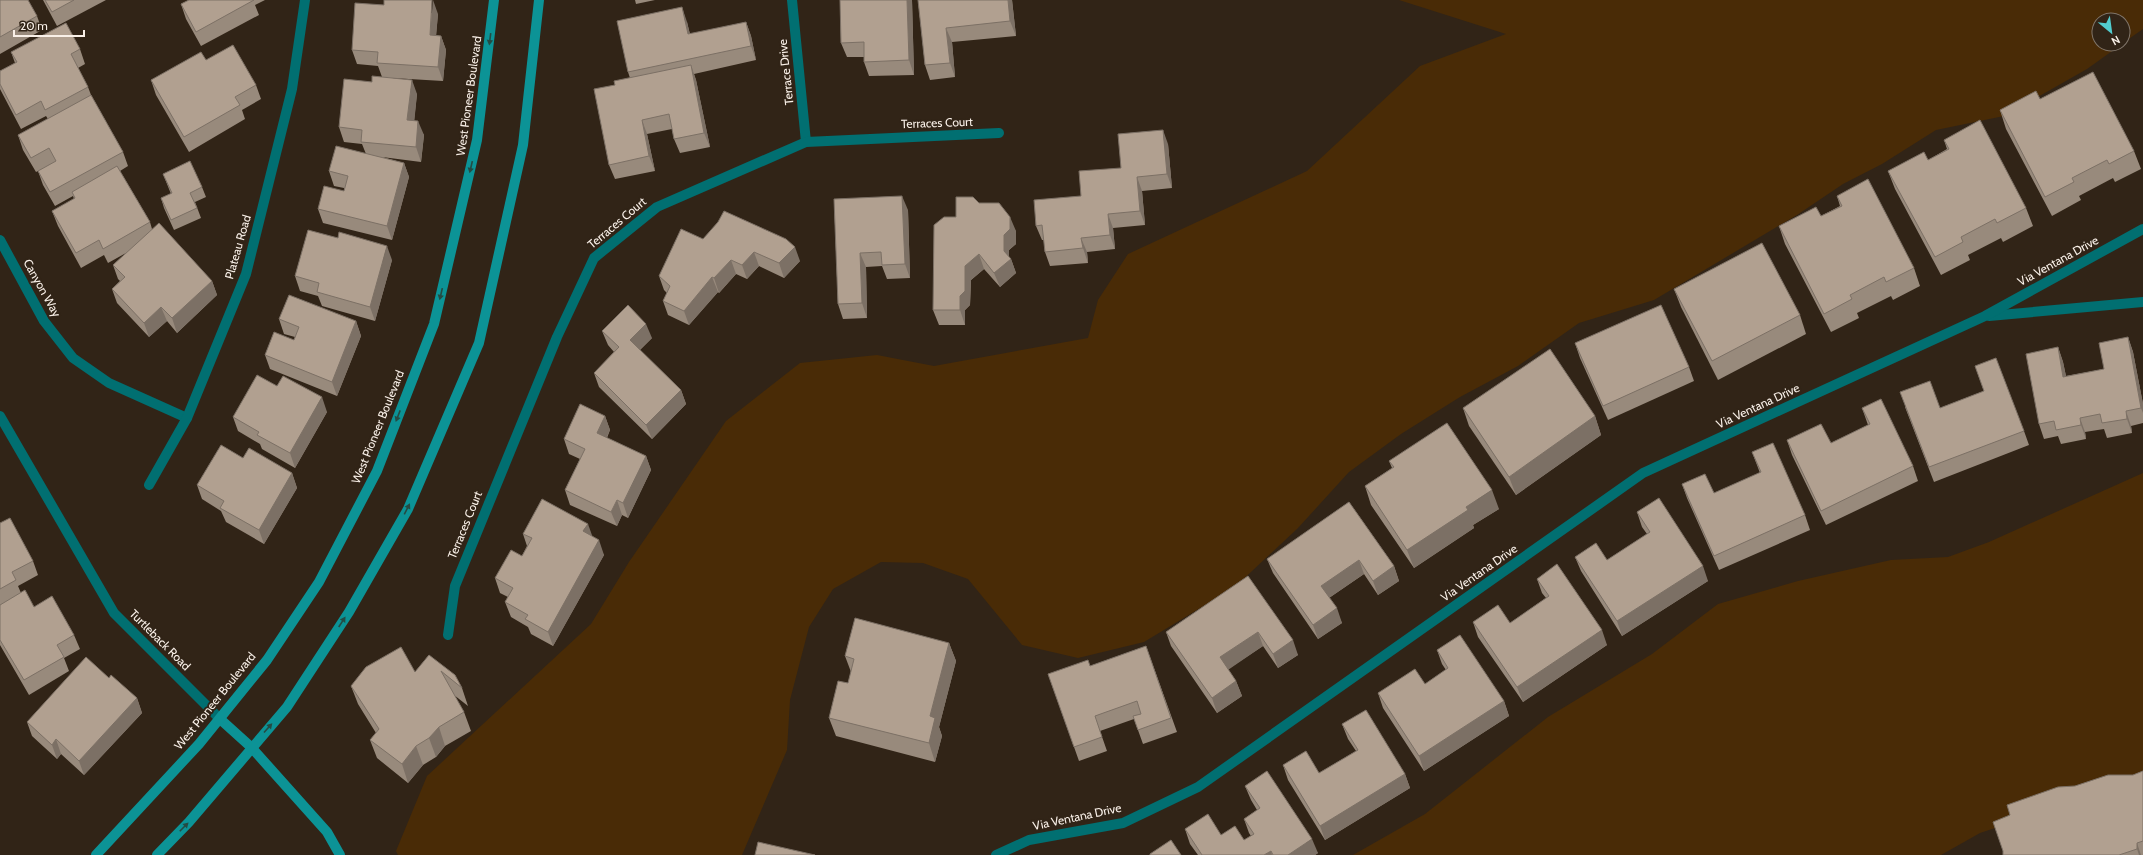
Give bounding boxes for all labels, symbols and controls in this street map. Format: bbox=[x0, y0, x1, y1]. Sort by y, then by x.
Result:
scale bar bbox=[14, 12, 84, 38]
north arrow bbox=[2091, 12, 2131, 52]
text: 20 m bbox=[20, 18, 48, 33]
one-way arrow bbox=[487, 33, 493, 45]
text: N bbox=[2109, 33, 2123, 49]
street label: West Pioneer Boulevard bbox=[453, 35, 484, 157]
street label: Terrace Drive bbox=[775, 38, 796, 106]
street label: Terraces Court bbox=[901, 114, 973, 131]
one-way arrow bbox=[467, 161, 473, 173]
street label: Terraces Court bbox=[584, 194, 649, 251]
street label: Plateau Road bbox=[221, 213, 254, 281]
street label: Via Ventana Drive bbox=[2015, 232, 2101, 289]
street label: Canyon Way bbox=[20, 256, 65, 319]
one-way arrow bbox=[437, 287, 443, 300]
street label: West Pioneer Boulevard bbox=[348, 368, 407, 486]
street label: Via Ventana Drive bbox=[1714, 380, 1802, 431]
one-way arrow bbox=[394, 411, 400, 423]
street label: Terraces Court bbox=[444, 489, 485, 561]
one-way arrow bbox=[404, 503, 410, 515]
street label: Via Ventana Drive bbox=[1438, 541, 1520, 605]
street label: Turtleback Road bbox=[127, 606, 194, 673]
one-way arrow bbox=[338, 617, 346, 627]
street label: West Pioneer Boulevard bbox=[171, 649, 259, 752]
one-way arrow bbox=[264, 723, 273, 734]
street label: Via Ventana Drive bbox=[1031, 800, 1123, 833]
one-way arrow bbox=[179, 822, 189, 832]

